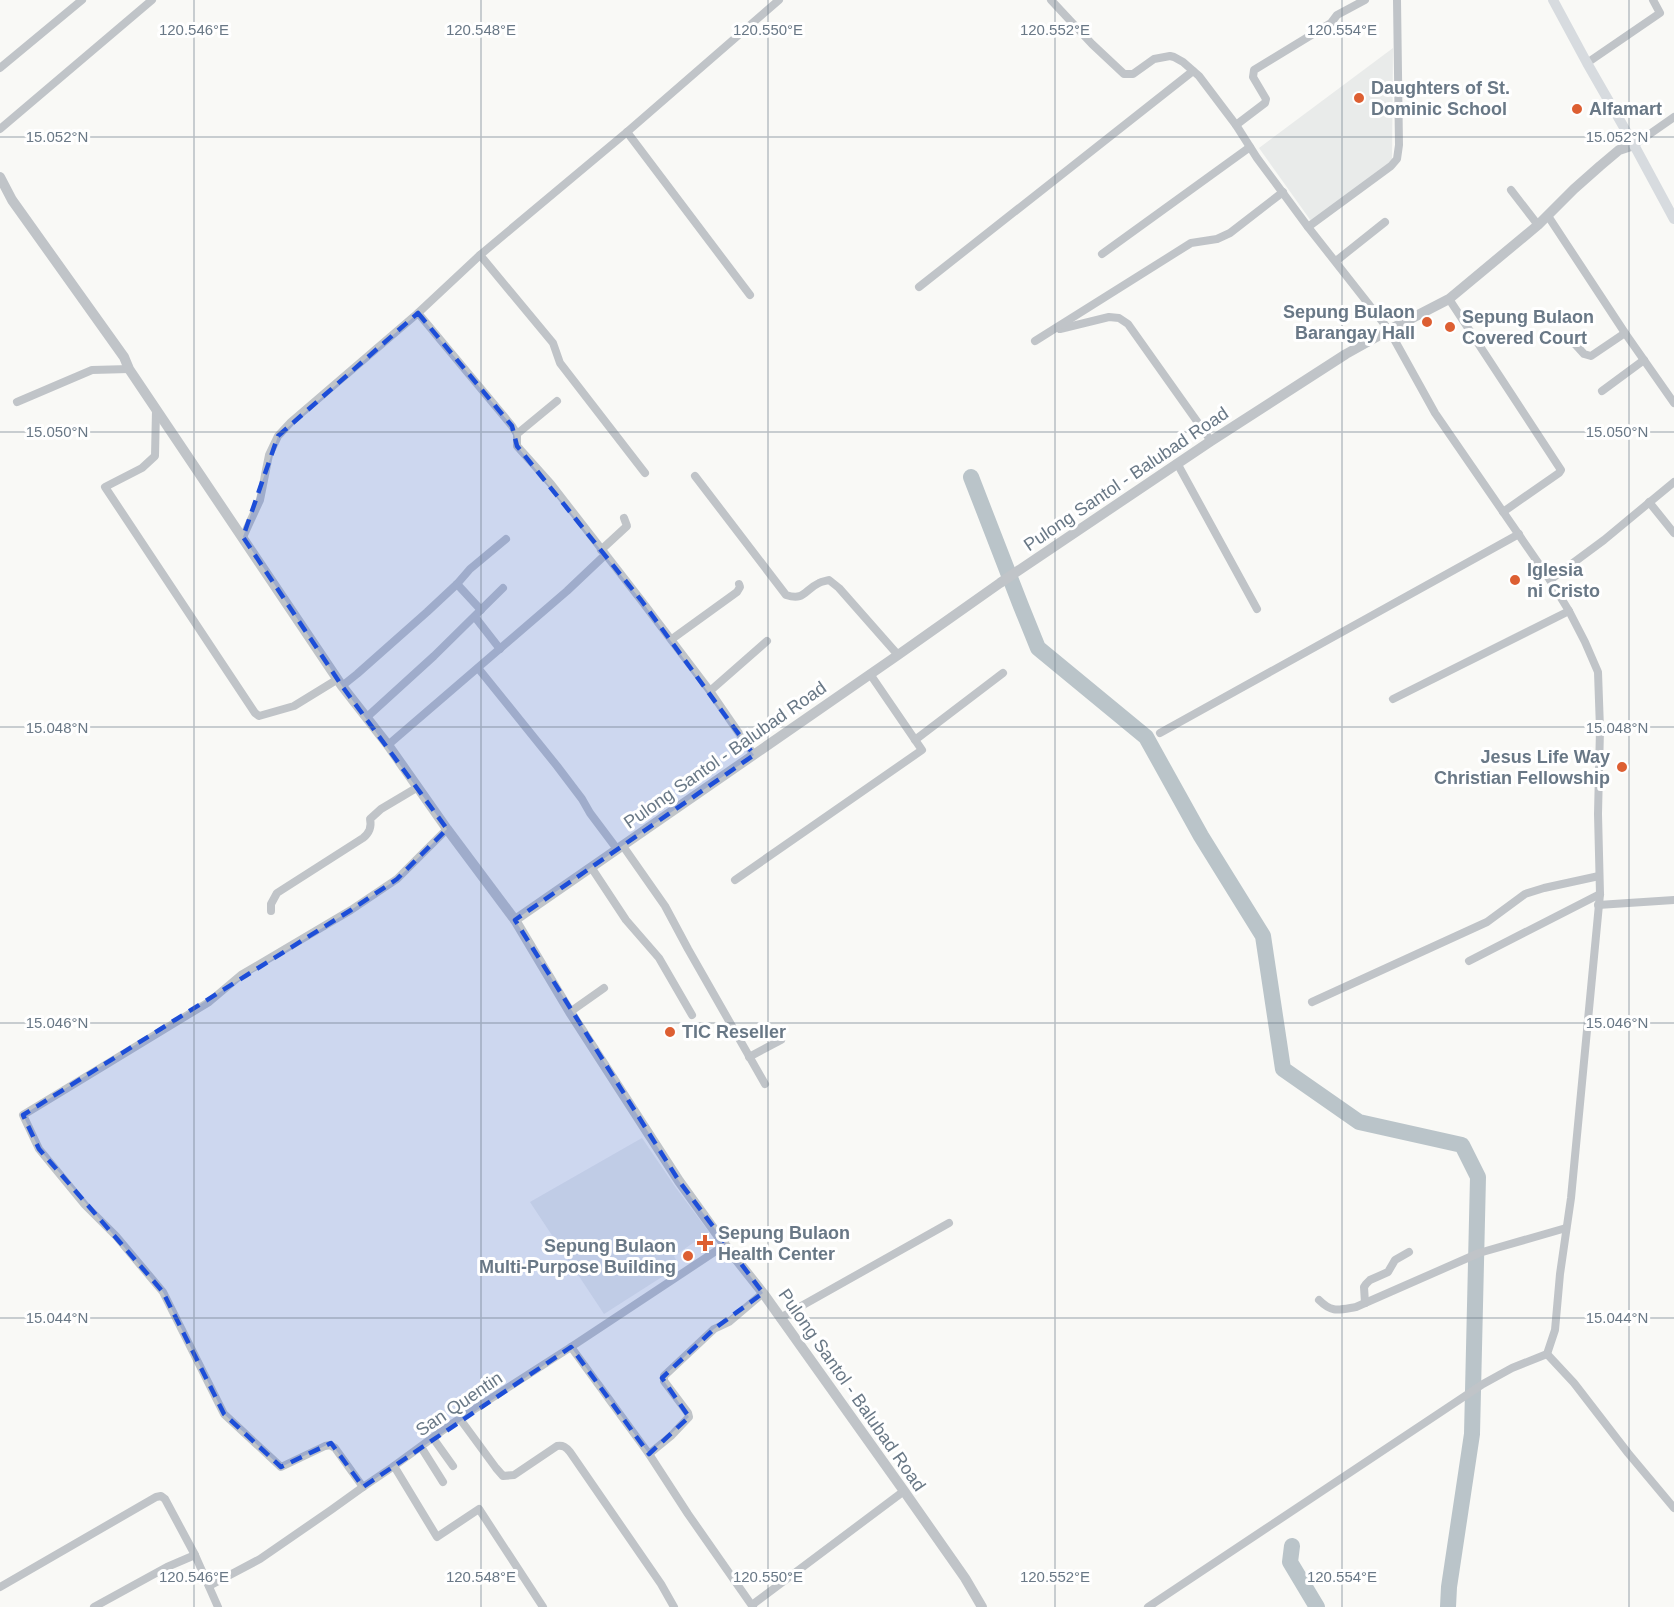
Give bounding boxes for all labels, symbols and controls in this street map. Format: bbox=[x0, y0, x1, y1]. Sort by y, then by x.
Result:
text: 120.546°E bbox=[159, 21, 229, 38]
text: 120.548°E bbox=[446, 21, 516, 38]
text: 120.550°E bbox=[733, 21, 803, 38]
text: 120.552°E bbox=[1020, 21, 1090, 38]
text: 120.554°E bbox=[1307, 21, 1377, 38]
place label: Daughters of St. Dominic School bbox=[1371, 78, 1510, 119]
marker: Daughters of St. Dominic School bbox=[1352, 91, 1366, 105]
place label: Alfamart bbox=[1589, 99, 1662, 119]
marker: Alfamart bbox=[1570, 102, 1584, 116]
text: 15.052°N bbox=[26, 128, 88, 145]
text: 15.052°N bbox=[1586, 128, 1648, 145]
place label: Sepung Bulaon Barangay Hall bbox=[1283, 302, 1415, 343]
place label: Sepung Bulaon Covered Court bbox=[1462, 307, 1594, 348]
marker: Sepung Bulaon Barangay Hall bbox=[1420, 315, 1434, 329]
marker: Sepung Bulaon Covered Court bbox=[1443, 320, 1457, 334]
street label: Pulong Santol - Balubad Road bbox=[1020, 403, 1232, 555]
text: 15.050°N bbox=[26, 423, 88, 440]
text: 15.050°N bbox=[1586, 423, 1648, 440]
place label: Iglesia ni Cristo bbox=[1527, 560, 1600, 601]
marker: Iglesia ni Cristo bbox=[1508, 573, 1522, 587]
street label: Pulong Santol - Balubad Road bbox=[620, 677, 830, 833]
text: 15.048°N bbox=[26, 719, 88, 736]
text: 15.048°N bbox=[1586, 719, 1648, 736]
place label: Jesus Life Way Christian Fellowship bbox=[1434, 747, 1610, 788]
marker: Jesus Life Way Christian Fellowship bbox=[1615, 760, 1629, 774]
text: 15.046°N bbox=[26, 1014, 88, 1031]
text: 15.046°N bbox=[1586, 1014, 1648, 1031]
place label: TIC Reseller bbox=[682, 1022, 786, 1042]
marker: TIC Reseller bbox=[663, 1025, 677, 1039]
place label: Sepung Bulaon Health Center bbox=[718, 1223, 850, 1264]
marker: Sepung Bulaon Health Center bbox=[696, 1234, 714, 1252]
place label: Sepung Bulaon Multi-Purpose Building bbox=[479, 1236, 676, 1277]
marker: Sepung Bulaon Multi-Purpose Building bbox=[681, 1249, 695, 1263]
street label: Pulong Santol - Balubad Road bbox=[774, 1285, 930, 1495]
text: 15.044°N bbox=[26, 1309, 88, 1326]
text: 15.044°N bbox=[1586, 1309, 1648, 1326]
street label: San Quentin bbox=[412, 1368, 506, 1440]
text: 120.546°E bbox=[159, 1568, 229, 1585]
text: 120.548°E bbox=[446, 1568, 516, 1585]
text: 120.550°E bbox=[733, 1568, 803, 1585]
text: 120.552°E bbox=[1020, 1568, 1090, 1585]
text: 120.554°E bbox=[1307, 1568, 1377, 1585]

